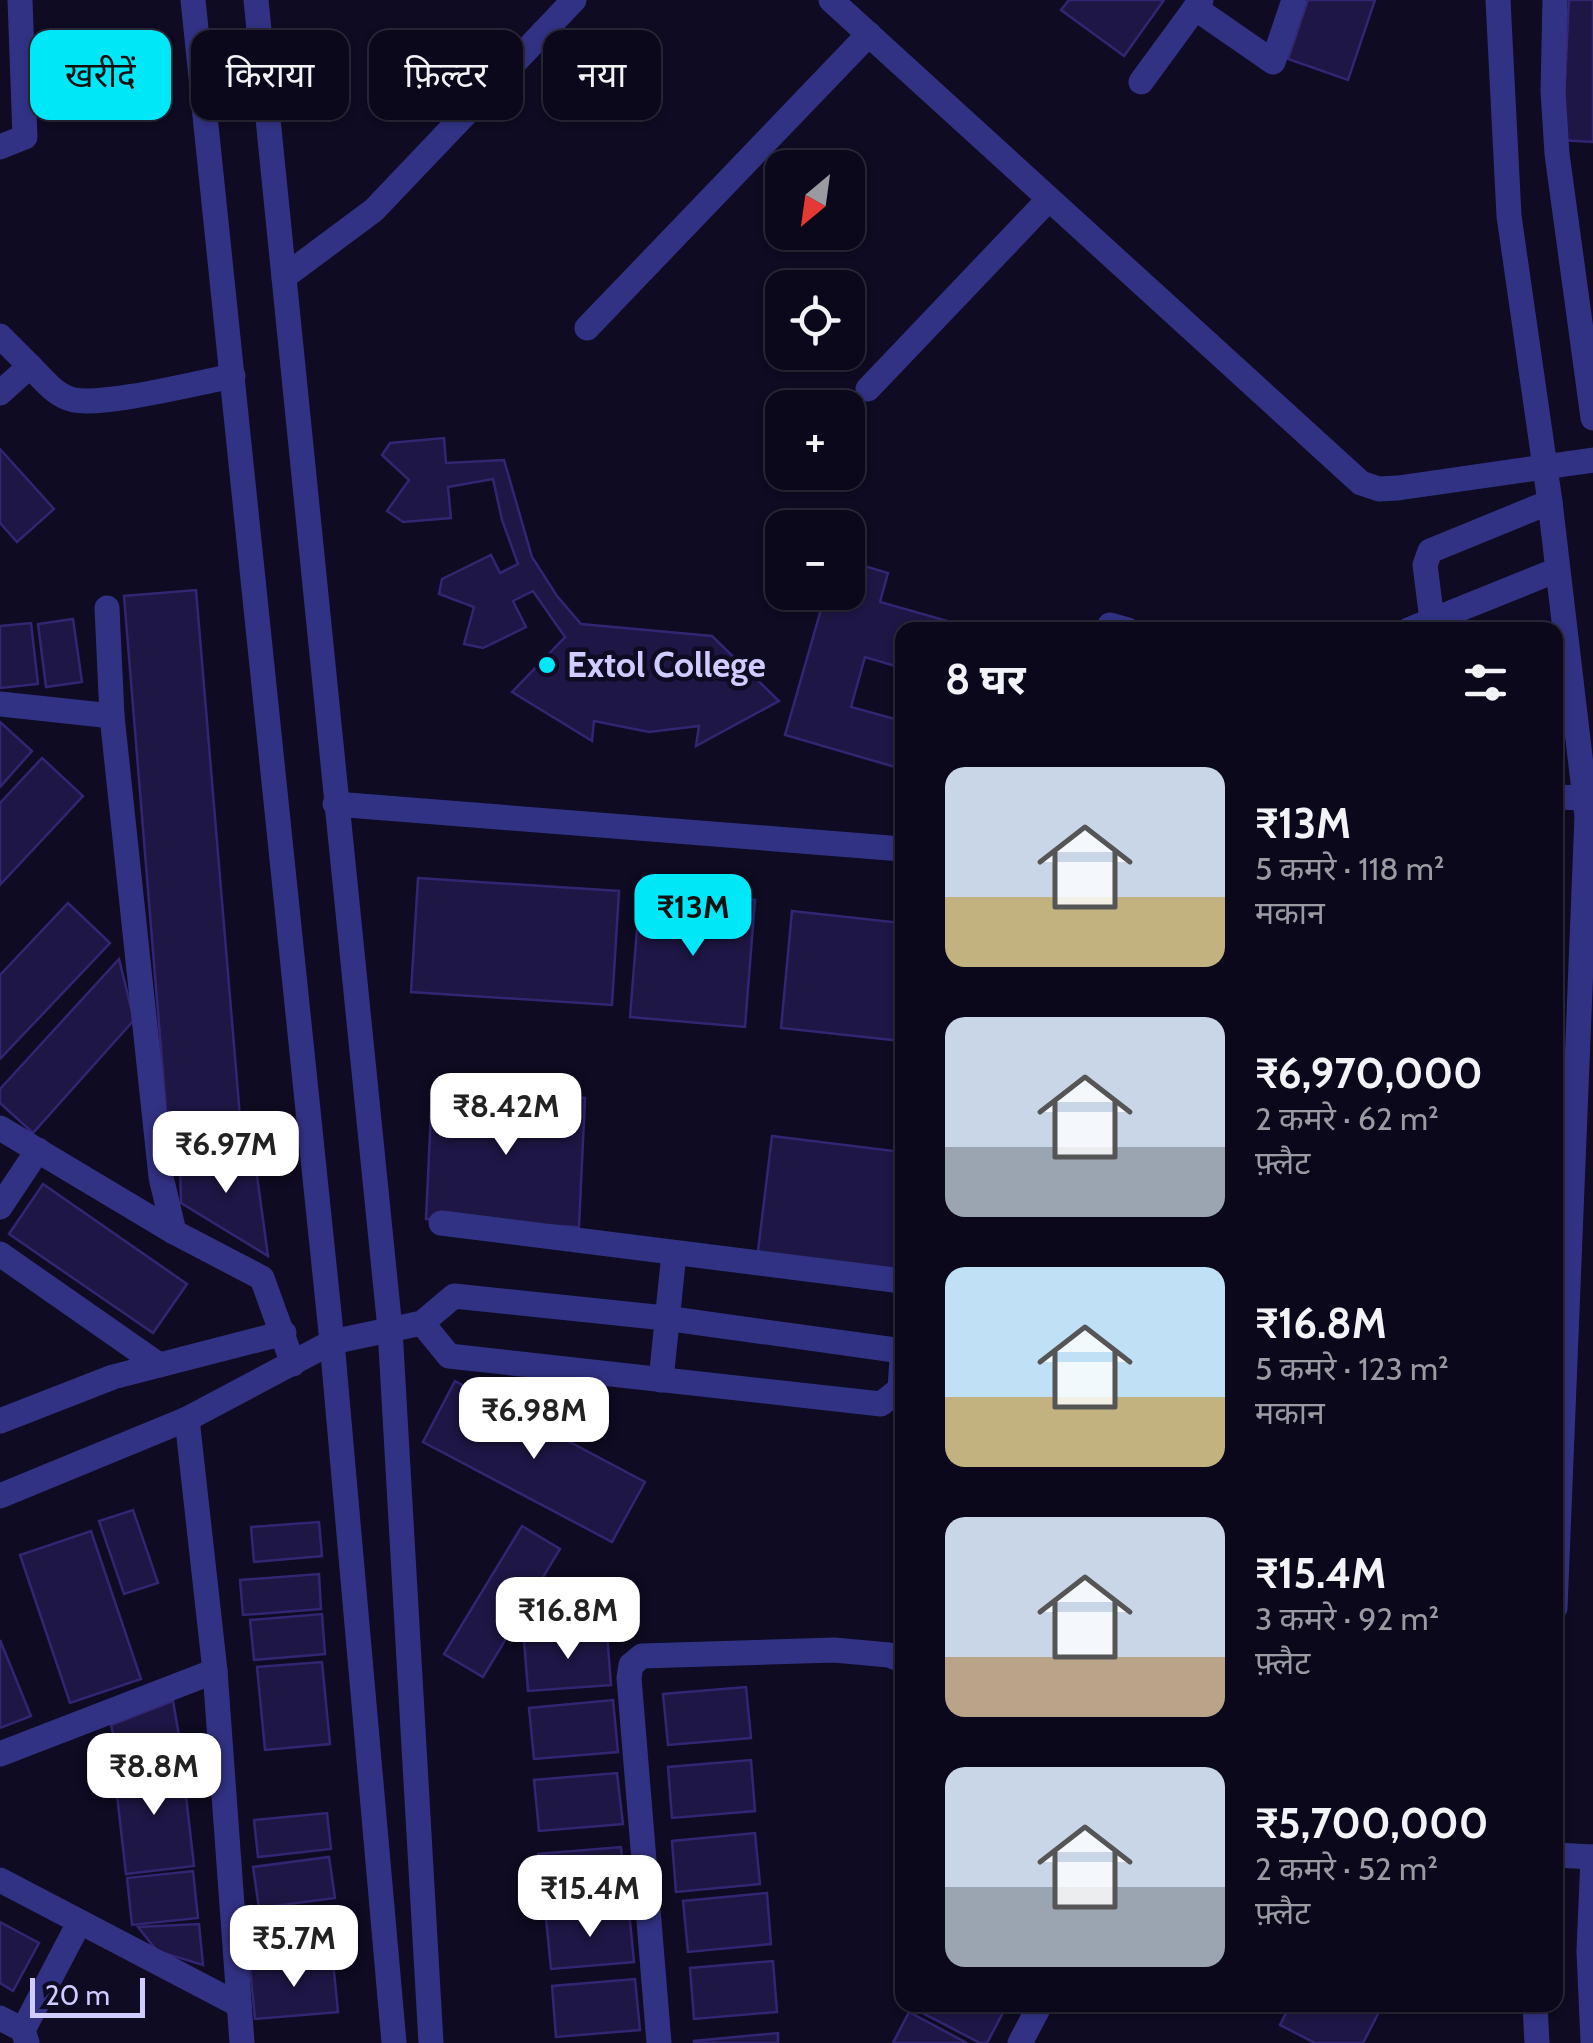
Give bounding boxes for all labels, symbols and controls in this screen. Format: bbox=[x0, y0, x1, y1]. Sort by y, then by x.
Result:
chip: खरीदें bbox=[30, 30, 171, 120]
chip: किराया bbox=[191, 30, 349, 120]
chip: फ़िल्टर bbox=[369, 30, 523, 120]
chip: नया bbox=[543, 30, 661, 120]
north arrow bbox=[765, 150, 865, 250]
map controls bbox=[765, 150, 865, 610]
button: locate bbox=[765, 270, 865, 370]
button: + bbox=[765, 390, 865, 490]
button: − bbox=[765, 510, 865, 610]
place label: Extol College bbox=[567, 643, 766, 686]
text: 8 घर bbox=[945, 653, 1026, 705]
marker: Extol College bbox=[536, 654, 558, 676]
icon: filters bbox=[1458, 655, 1513, 710]
text: ₹13M bbox=[1255, 797, 1351, 849]
icon: home bbox=[1025, 807, 1145, 927]
text: 5 कमरे · 118 m² bbox=[1255, 849, 1444, 888]
pin: ₹13M bbox=[634, 874, 752, 959]
text: ₹13M bbox=[656, 887, 730, 926]
text: मकान bbox=[1255, 893, 1325, 932]
text: ₹6,970,000 bbox=[1255, 1047, 1483, 1099]
icon: home bbox=[1025, 1057, 1145, 1177]
pin: ₹8.42M bbox=[425, 1073, 587, 1158]
text: ₹8.42M bbox=[452, 1086, 560, 1125]
text: 2 कमरे · 62 m² bbox=[1255, 1099, 1439, 1138]
pin: ₹6.97M bbox=[145, 1111, 307, 1196]
text: ₹6.97M bbox=[175, 1124, 277, 1163]
text: फ़्लैट bbox=[1255, 1143, 1310, 1182]
text: ₹16.8M bbox=[1255, 1297, 1387, 1349]
icon: home bbox=[1025, 1307, 1145, 1427]
text: 5 कमरे · 123 m² bbox=[1255, 1349, 1449, 1388]
pin: ₹6.98M bbox=[453, 1377, 615, 1462]
text: ₹6.98M bbox=[481, 1390, 587, 1429]
text: मकान bbox=[1255, 1393, 1325, 1432]
text: ₹15.4M bbox=[1255, 1547, 1386, 1599]
icon: home bbox=[1025, 1557, 1145, 1677]
pin: ₹16.8M bbox=[487, 1577, 649, 1662]
text: ₹16.8M bbox=[518, 1590, 618, 1629]
text: 3 कमरे · 92 m² bbox=[1255, 1599, 1439, 1638]
text: फ़्लैट bbox=[1255, 1643, 1310, 1682]
pin: ₹8.8M bbox=[84, 1733, 224, 1818]
text: ₹8.8M bbox=[109, 1746, 199, 1785]
text: ₹5,700,000 bbox=[1255, 1797, 1488, 1849]
icon: home bbox=[1025, 1807, 1145, 1927]
text: 2 कमरे · 52 m² bbox=[1255, 1849, 1438, 1888]
pin: ₹15.4M bbox=[509, 1855, 671, 1940]
text: ₹15.4M bbox=[540, 1868, 640, 1907]
text: फ़्लैट bbox=[1255, 1893, 1310, 1932]
pin: ₹5.7M bbox=[224, 1905, 364, 1990]
text: ₹5.7M bbox=[252, 1918, 336, 1957]
scale bar bbox=[30, 1973, 145, 2018]
text: 20 m bbox=[45, 1978, 110, 2012]

